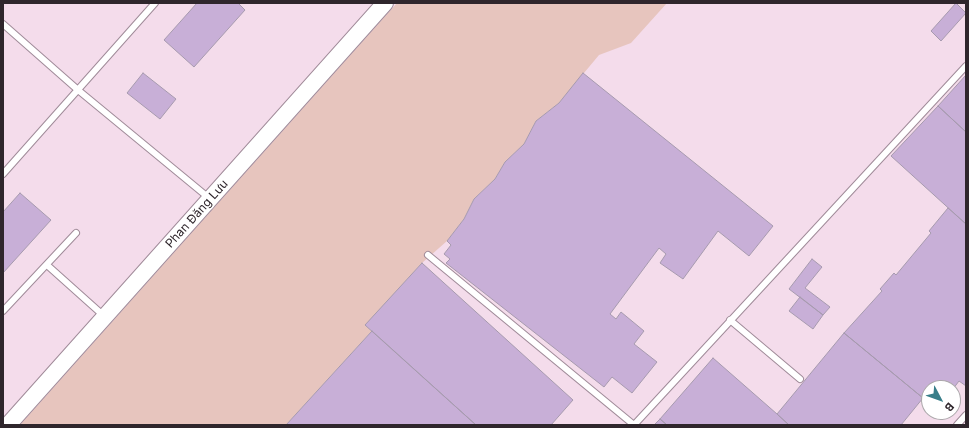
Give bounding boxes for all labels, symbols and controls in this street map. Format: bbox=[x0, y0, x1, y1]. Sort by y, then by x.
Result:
street label: Phan Đăng Lưu bbox=[163, 177, 231, 251]
north arrow bbox=[921, 380, 961, 420]
text: B bbox=[942, 400, 957, 415]

